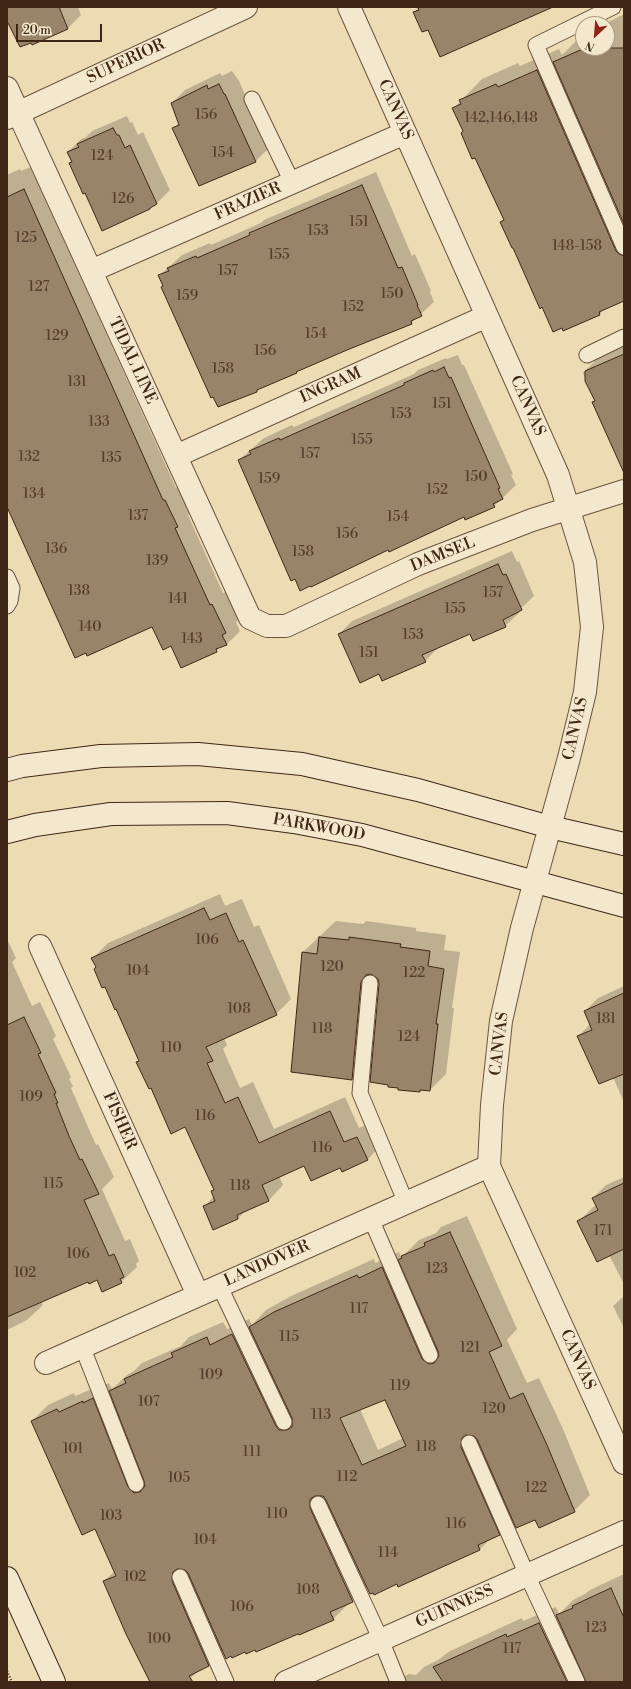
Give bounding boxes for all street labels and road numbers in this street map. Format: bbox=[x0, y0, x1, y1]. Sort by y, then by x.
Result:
street label: SUPERIOR bbox=[84, 36, 168, 88]
street label: CANVAS bbox=[373, 77, 417, 143]
street label: FRAZIER bbox=[212, 179, 284, 225]
street label: TIDAL LINE bbox=[104, 315, 160, 407]
street label: INGRAM bbox=[297, 364, 365, 408]
street label: CANVAS bbox=[505, 373, 549, 439]
street label: DAMSEL bbox=[408, 533, 478, 577]
street label: CANVAS bbox=[559, 696, 593, 762]
street label: PARKWOOD bbox=[271, 810, 367, 846]
street label: CANVAS bbox=[487, 1011, 513, 1077]
street label: FISHER bbox=[98, 1089, 140, 1153]
street label: LANDOVER bbox=[221, 1237, 313, 1291]
street label: CANVAS bbox=[555, 1327, 599, 1393]
street label: GUINNESS bbox=[413, 1581, 497, 1633]

